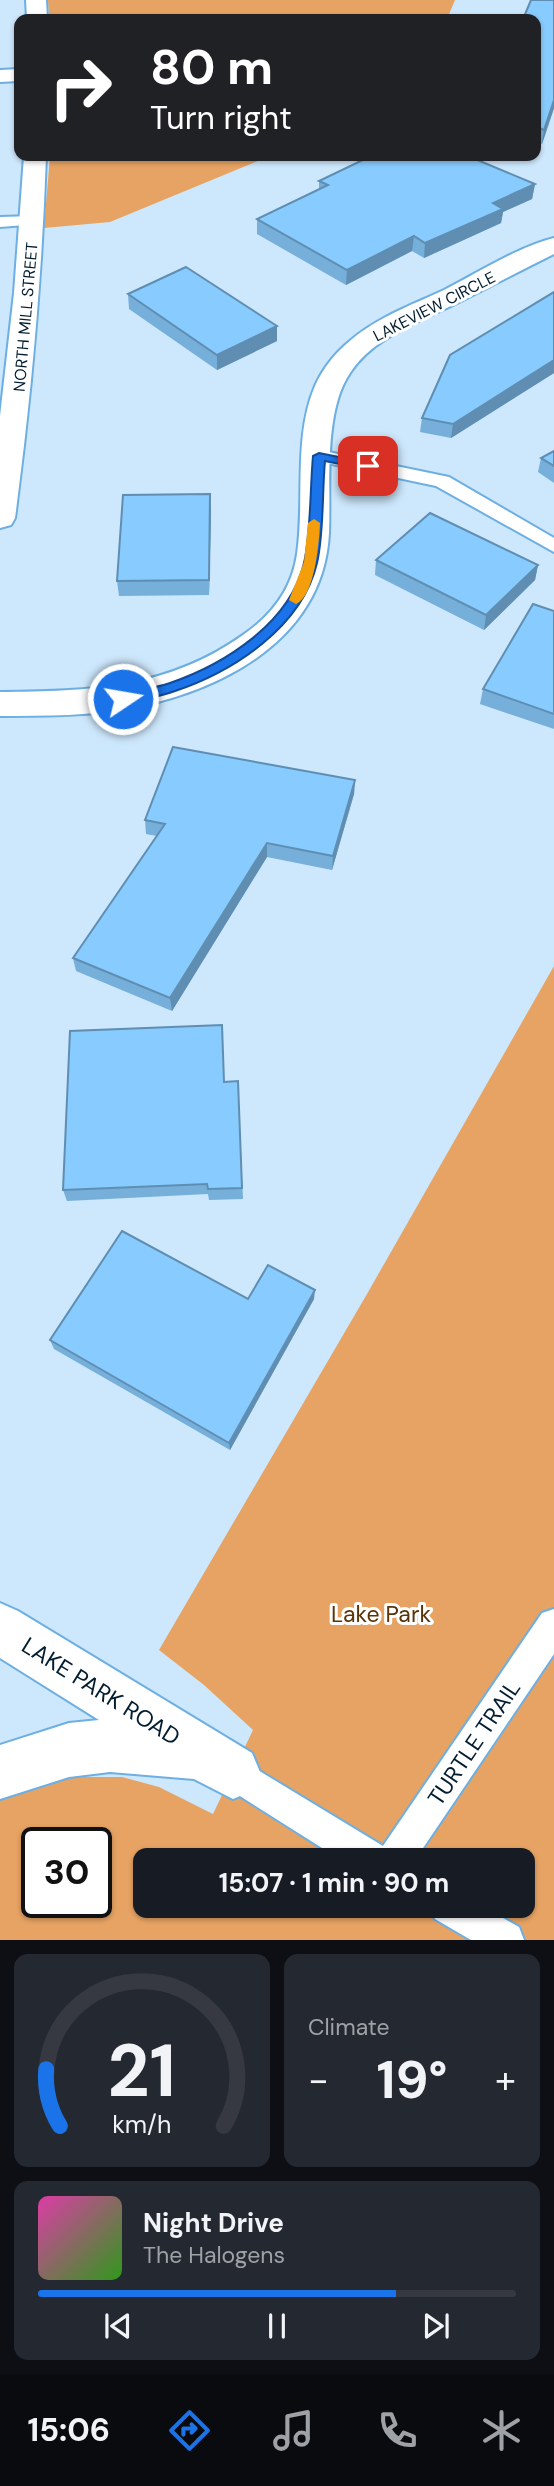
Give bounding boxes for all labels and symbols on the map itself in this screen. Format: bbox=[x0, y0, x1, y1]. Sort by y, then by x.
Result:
street label: NORTH MILL STREET bbox=[9, 241, 42, 393]
street label: LAKEVIEW CIRCLE bbox=[370, 267, 499, 346]
pin bbox=[338, 436, 398, 496]
position arrow bbox=[86, 662, 160, 736]
park label: Lake Park bbox=[331, 1599, 431, 1629]
street label: LAKE PARK ROAD bbox=[16, 1630, 186, 1752]
street label: TURTLE TRAIL bbox=[421, 1674, 527, 1812]
speed limit sign: 30 bbox=[21, 1827, 112, 1918]

